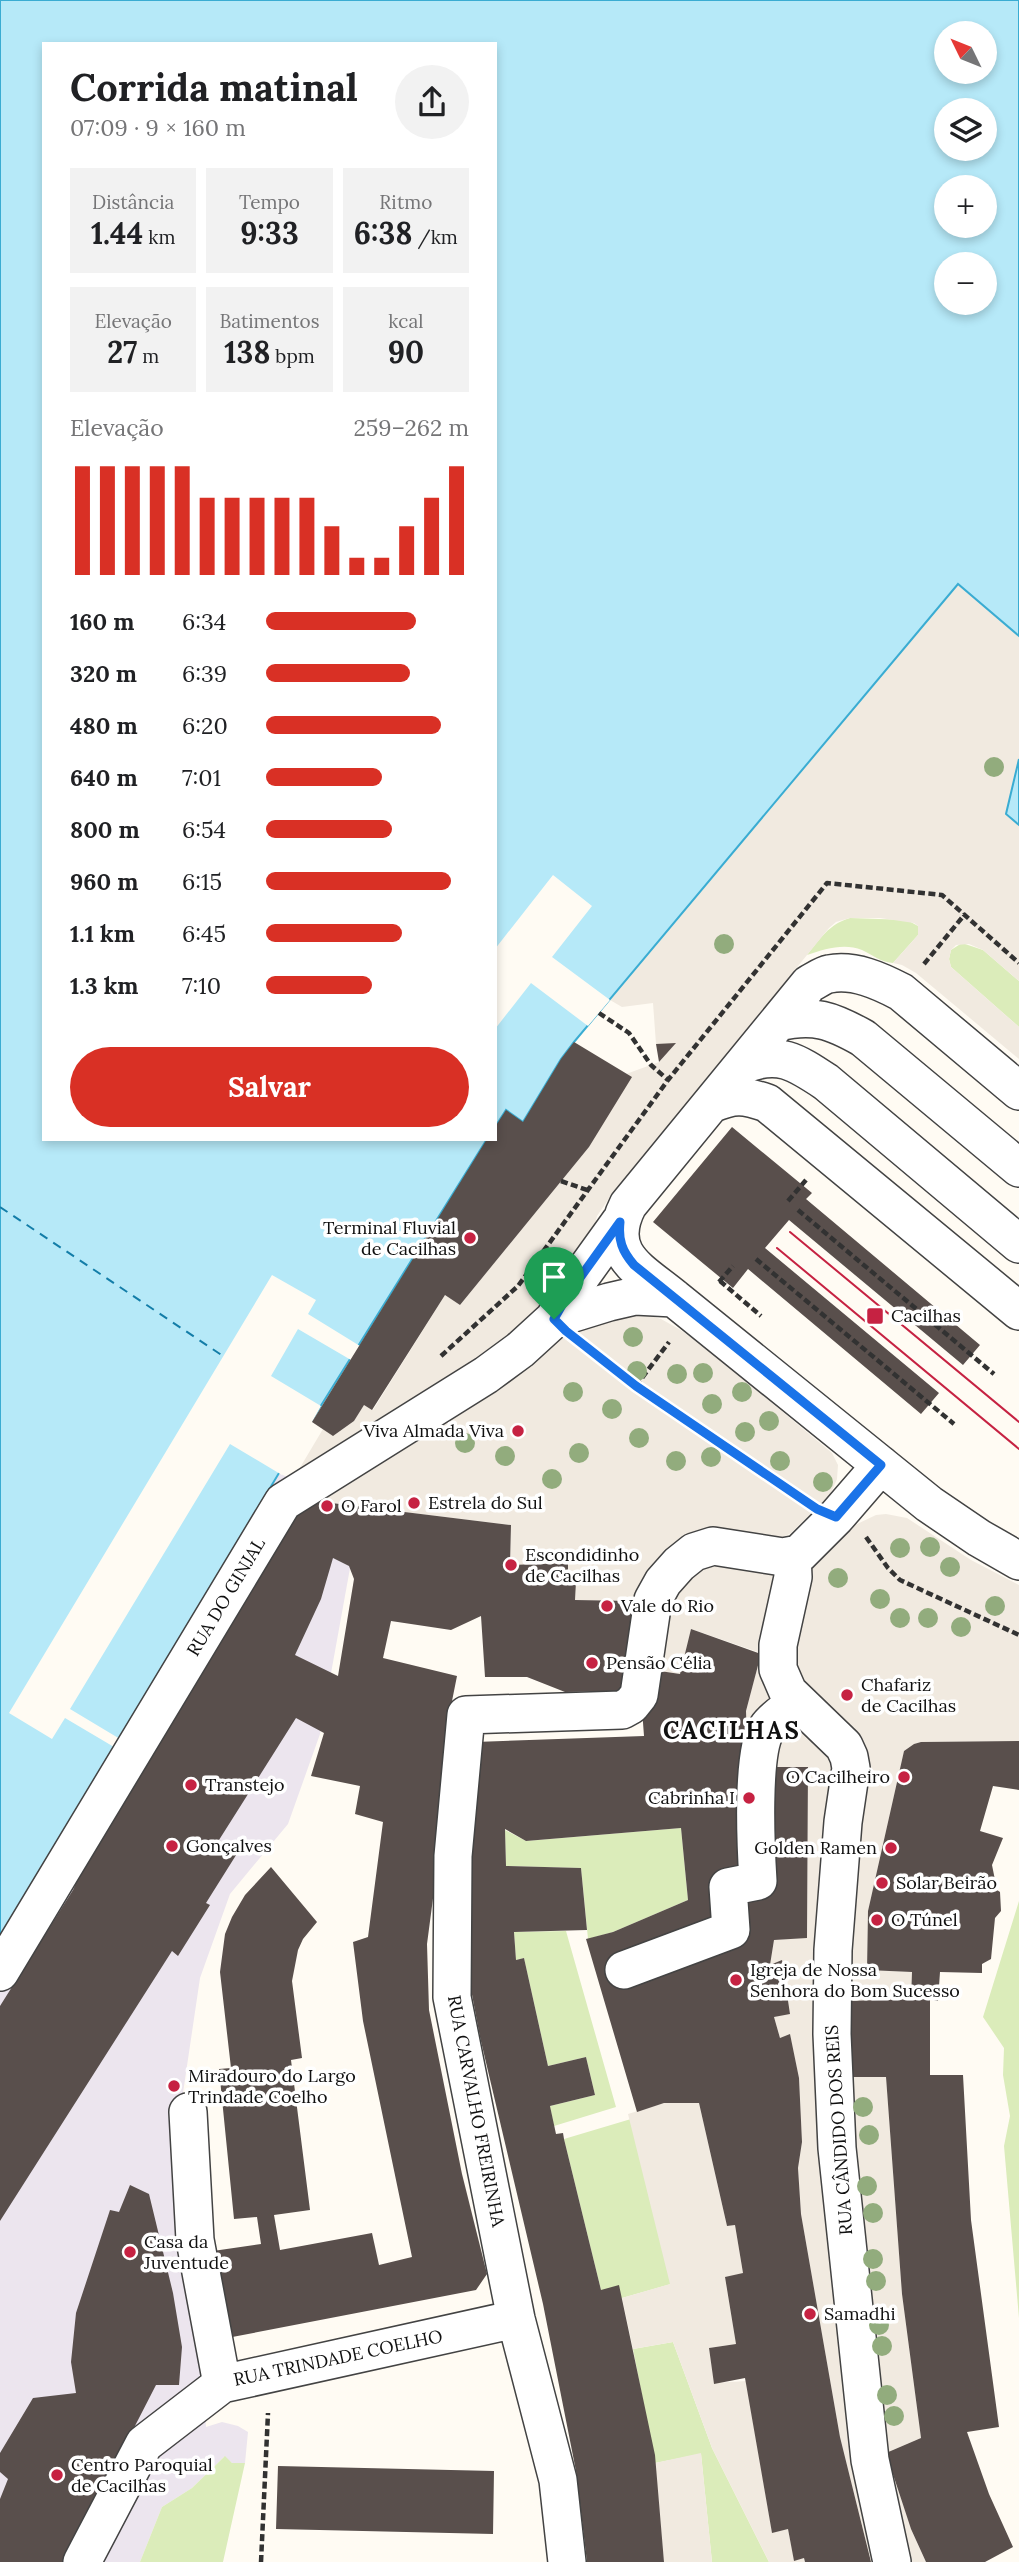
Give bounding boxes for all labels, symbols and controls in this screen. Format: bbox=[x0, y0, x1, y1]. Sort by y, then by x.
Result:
north arrow bbox=[934, 21, 998, 84]
map controls bbox=[934, 21, 997, 315]
text: Corrida matinal bbox=[70, 63, 358, 111]
button: share bbox=[395, 65, 469, 139]
button: layers bbox=[934, 98, 997, 161]
text: 07:09 · 9 × 160 m bbox=[70, 113, 246, 142]
button: + bbox=[934, 175, 997, 238]
text: Distância bbox=[92, 190, 174, 214]
text: Tempo bbox=[239, 190, 300, 214]
text: Ritmo bbox=[379, 190, 432, 214]
text: 1.44 bbox=[91, 214, 143, 252]
text: 9:33 bbox=[240, 214, 299, 252]
text: 6:38 bbox=[354, 214, 413, 252]
text: km bbox=[143, 225, 175, 249]
text: /km bbox=[413, 225, 458, 249]
button: − bbox=[934, 252, 997, 315]
text: Elevação bbox=[94, 309, 172, 333]
text: Batimentos bbox=[219, 309, 320, 333]
text: kcal bbox=[388, 309, 423, 333]
text: 27 bbox=[107, 333, 137, 371]
text: 138 bbox=[224, 333, 270, 371]
text: 90 bbox=[388, 333, 424, 371]
text: m bbox=[137, 344, 159, 368]
text: bpm bbox=[270, 344, 315, 368]
text: Elevação bbox=[70, 413, 164, 442]
text: 259–262 m bbox=[353, 413, 469, 442]
text: 160 m bbox=[70, 607, 134, 636]
text: 6:34 bbox=[182, 607, 226, 636]
text: 320 m bbox=[70, 659, 137, 688]
text: 6:39 bbox=[182, 659, 227, 688]
text: 480 m bbox=[70, 711, 138, 740]
text: 6:20 bbox=[182, 711, 228, 740]
text: 640 m bbox=[70, 763, 138, 792]
text: 7:01 bbox=[182, 763, 221, 792]
text: 800 m bbox=[70, 815, 140, 844]
text: 6:54 bbox=[182, 815, 226, 844]
text: 960 m bbox=[70, 867, 138, 896]
text: 6:15 bbox=[182, 867, 222, 896]
text: 1.1 km bbox=[70, 919, 135, 948]
text: 6:45 bbox=[182, 919, 226, 948]
text: 1.3 km bbox=[70, 971, 138, 1000]
text: 7:10 bbox=[182, 971, 221, 1000]
button: Salvar bbox=[70, 1047, 469, 1127]
place label: Terminal Fluvial de Cacilhas bbox=[323, 1216, 456, 1260]
marker: Terminal Fluvial de Cacilhas bbox=[462, 1230, 478, 1246]
pin bbox=[524, 1247, 584, 1319]
icon: arrive bbox=[535, 1258, 573, 1296]
place label: Cacilhas bbox=[891, 1304, 961, 1327]
marker: Cacilhas bbox=[865, 1306, 885, 1326]
place label: Viva Almada Viva bbox=[362, 1419, 504, 1442]
marker: Viva Almada Viva bbox=[510, 1423, 526, 1439]
place label: Estrela do Sul bbox=[428, 1491, 543, 1514]
place label: O Farol bbox=[341, 1494, 402, 1517]
marker: Estrela do Sul bbox=[406, 1495, 422, 1511]
marker: O Farol bbox=[319, 1498, 335, 1514]
street label: RUA DO GINJAL bbox=[181, 1533, 270, 1660]
place label: Escondidinho de Cacilhas bbox=[525, 1543, 639, 1587]
marker: Escondidinho de Cacilhas bbox=[503, 1557, 519, 1573]
place label: Vale do Rio bbox=[620, 1594, 714, 1617]
marker: Vale do Rio bbox=[599, 1598, 615, 1614]
place label: Pensão Célia bbox=[606, 1651, 712, 1674]
marker: Pensão Célia bbox=[584, 1655, 600, 1671]
place label: Chafariz de Cacilhas bbox=[861, 1673, 956, 1717]
marker: Chafariz de Cacilhas bbox=[839, 1687, 855, 1703]
district label: CACILHAS bbox=[663, 1715, 801, 1746]
place label: O Cacilheiro bbox=[786, 1765, 890, 1788]
marker: O Cacilheiro bbox=[896, 1769, 912, 1785]
place label: Transtejo bbox=[205, 1773, 284, 1796]
marker: Transtejo bbox=[183, 1777, 199, 1793]
place label: Cabrinha I bbox=[648, 1786, 735, 1809]
marker: Cabrinha I bbox=[741, 1790, 757, 1806]
place label: Gonçalves bbox=[186, 1834, 272, 1857]
place label: Golden Ramen bbox=[754, 1836, 877, 1859]
marker: Gonçalves bbox=[164, 1838, 180, 1854]
marker: Golden Ramen bbox=[883, 1840, 899, 1856]
place label: Solar Beirão bbox=[896, 1871, 997, 1894]
marker: Solar Beirão bbox=[874, 1875, 890, 1891]
place label: O Túnel bbox=[891, 1908, 958, 1931]
marker: O Túnel bbox=[869, 1912, 885, 1928]
place label: Igreja de Nossa Senhora do Bom Sucesso bbox=[750, 1958, 960, 2002]
marker: Igreja de Nossa Senhora do Bom Sucesso bbox=[728, 1972, 744, 1988]
street label: RUA CARVALHO FREIRINHA bbox=[443, 1993, 510, 2229]
street label: RUA CÂNDIDO DOS REIS bbox=[820, 2024, 857, 2236]
place label: Miradouro do Largo Trindade Coelho bbox=[188, 2064, 356, 2108]
marker: Miradouro do Largo Trindade Coelho bbox=[166, 2078, 182, 2094]
place label: Casa da Juventude bbox=[143, 2230, 229, 2274]
marker: Casa da Juventude bbox=[122, 2244, 138, 2260]
place label: Samadhi bbox=[824, 2302, 895, 2325]
marker: Samadhi bbox=[802, 2306, 818, 2322]
street label: RUA TRINDADE COELHO bbox=[231, 2324, 444, 2391]
place label: Centro Paroquial de Cacilhas bbox=[71, 2453, 213, 2497]
marker: Centro Paroquial de Cacilhas bbox=[49, 2467, 65, 2483]

